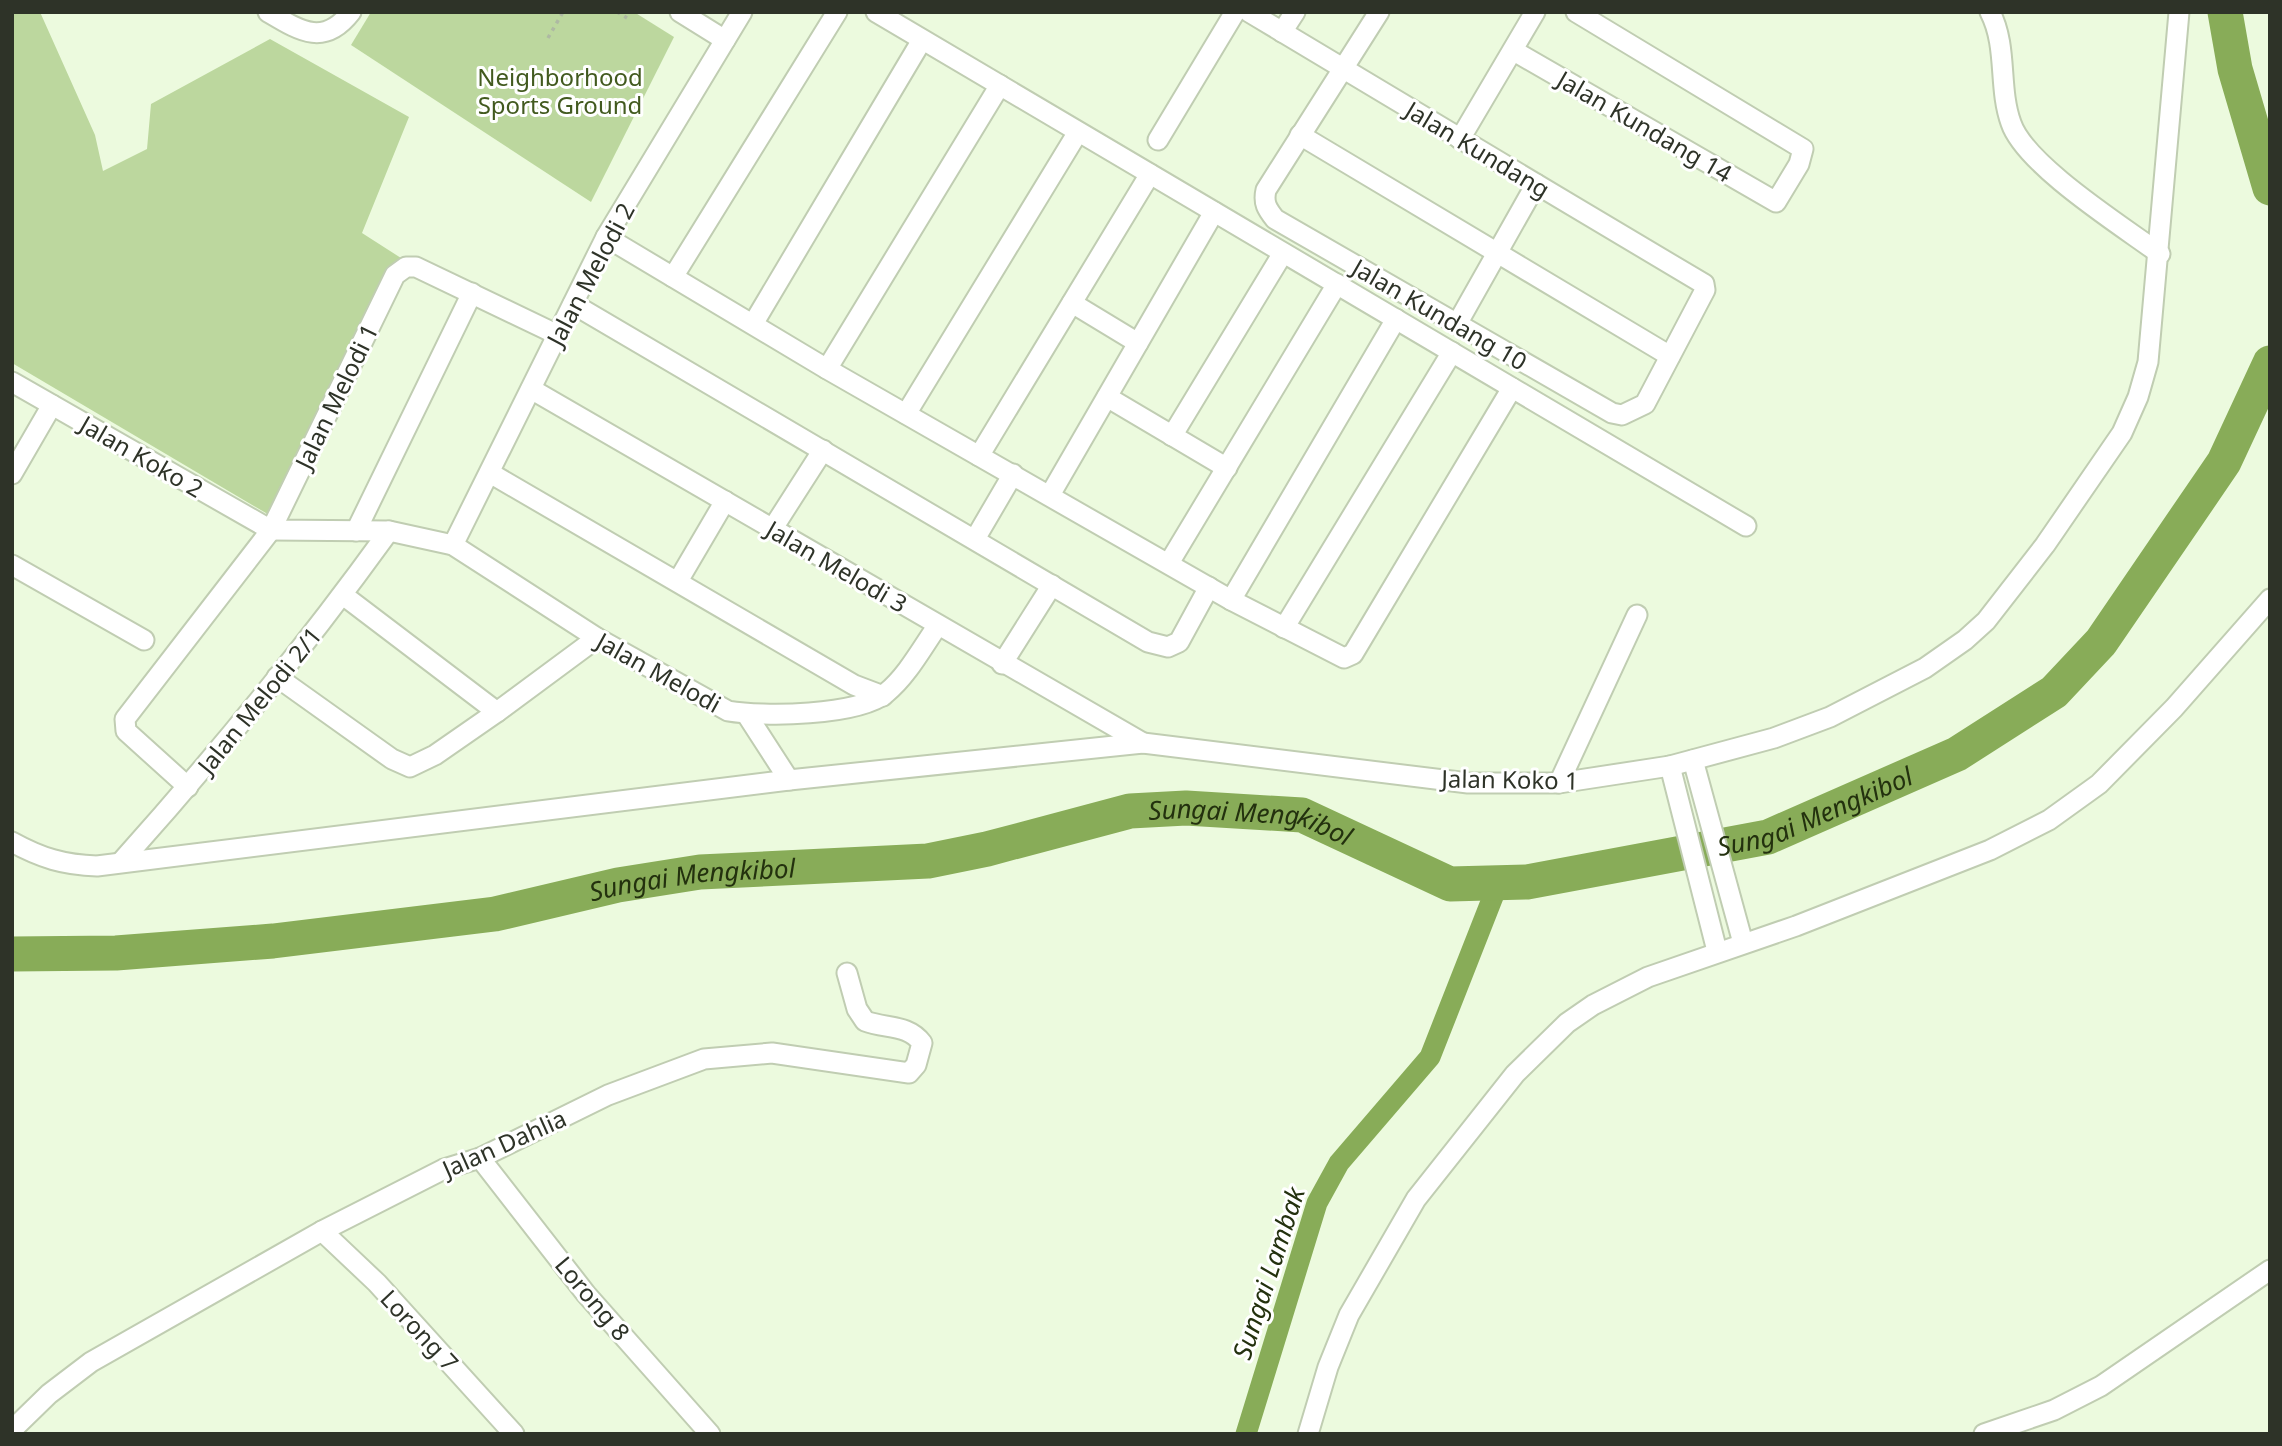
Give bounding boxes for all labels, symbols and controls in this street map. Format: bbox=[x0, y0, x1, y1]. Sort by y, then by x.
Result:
park label: Neighborhood Sports Ground bbox=[477, 60, 643, 121]
street label: Jalan Kundang 14 bbox=[1550, 62, 1739, 190]
street label: Jalan Kundang bbox=[1398, 92, 1556, 205]
street label: Jalan Melodi 2 bbox=[537, 197, 642, 353]
street label: Jalan Kundang 10 bbox=[1345, 250, 1533, 377]
street label: Jalan Melodi 1 bbox=[286, 318, 385, 476]
street label: Jalan Koko 2 bbox=[73, 406, 210, 505]
street label: Jalan Melodi 3 bbox=[759, 511, 914, 620]
street label: Jalan Melodi 2/1 bbox=[188, 620, 329, 782]
street label: Jalan Melodi bbox=[589, 623, 727, 720]
water label: Sungai Mengkibol bbox=[1714, 757, 1919, 864]
street label: Jalan Koko 1 bbox=[1439, 761, 1579, 797]
water label: Sungai Mengkibol bbox=[1147, 790, 1359, 854]
water label: Sungai Mengkibol bbox=[585, 849, 797, 909]
street label: Jalan Dahlia bbox=[435, 1101, 571, 1186]
water label: Sungai Lambak bbox=[1223, 1181, 1313, 1364]
street label: Lorong 8 bbox=[548, 1249, 638, 1347]
street label: Lorong 7 bbox=[374, 1282, 466, 1378]

